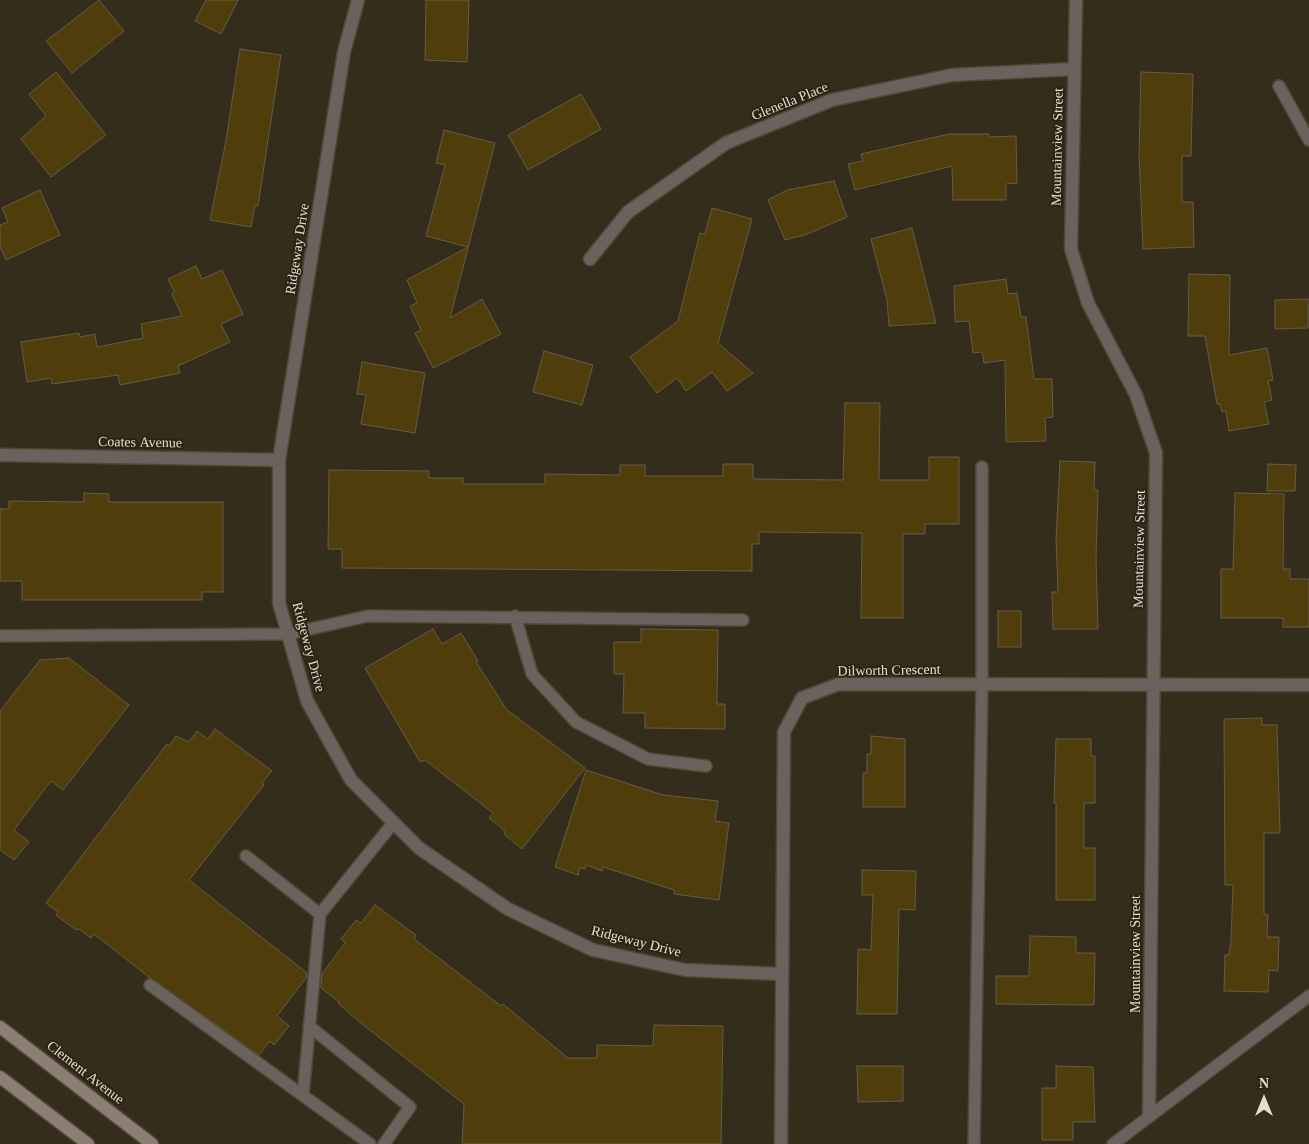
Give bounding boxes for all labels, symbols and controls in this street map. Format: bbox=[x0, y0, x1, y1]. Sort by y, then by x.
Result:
street label: Glenella Place bbox=[749, 79, 831, 125]
street label: Mountainview Street bbox=[1049, 88, 1067, 206]
street label: Ridgeway Drive bbox=[282, 202, 314, 296]
street label: Coates Avenue bbox=[98, 434, 182, 452]
street label: Mountainview Street bbox=[1131, 490, 1149, 608]
street label: Ridgeway Drive bbox=[288, 600, 328, 694]
street label: Dilworth Crescent bbox=[837, 662, 941, 680]
street label: Mountainview Street bbox=[1128, 895, 1144, 1013]
street label: Ridgeway Drive bbox=[589, 923, 683, 961]
street label: Clement Avenue bbox=[43, 1038, 127, 1108]
north arrow bbox=[1239, 1074, 1289, 1124]
text: N bbox=[1259, 1076, 1269, 1091]

